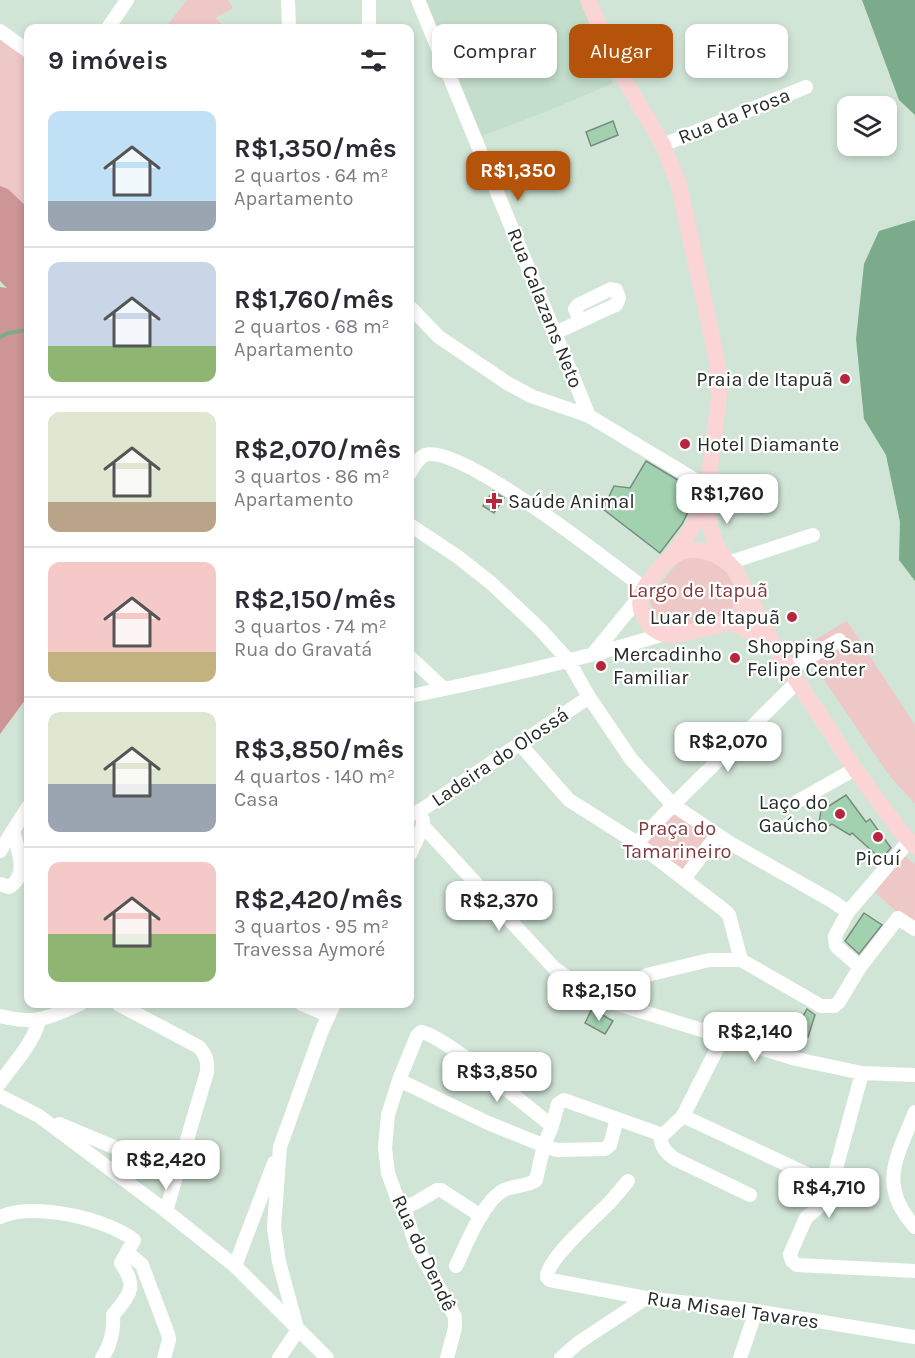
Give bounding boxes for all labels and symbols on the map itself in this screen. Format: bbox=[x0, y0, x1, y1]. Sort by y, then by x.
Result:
street label: Rua da Prosa bbox=[675, 83, 793, 149]
pin: R$1,350 bbox=[463, 151, 573, 202]
street label: Rua Calazans Neto bbox=[502, 225, 588, 391]
place label: Praia de Itapuã bbox=[696, 368, 833, 391]
marker: Praia de Itapuã bbox=[838, 372, 852, 386]
place label: Hotel Diamante bbox=[697, 433, 839, 456]
marker: Hotel Diamante bbox=[678, 437, 692, 451]
pin: R$1,760 bbox=[672, 474, 782, 525]
place label: Saúde Animal bbox=[508, 490, 635, 513]
marker: Saúde Animal bbox=[485, 492, 503, 510]
park label: Largo de Itapuã bbox=[628, 579, 768, 602]
place label: Luar de Itapuã bbox=[650, 606, 780, 629]
marker: Luar de Itapuã bbox=[785, 610, 799, 624]
place label: Shopping San Felipe Center bbox=[747, 635, 875, 681]
place label: Mercadinho Familiar bbox=[613, 643, 722, 689]
marker: Shopping San Felipe Center bbox=[728, 651, 742, 665]
marker: Mercadinho Familiar bbox=[594, 659, 608, 673]
street label: Ladeira do Olossá bbox=[427, 703, 573, 811]
pin: R$2,070 bbox=[673, 722, 783, 773]
place label: Laço do Gaúcho bbox=[759, 791, 828, 837]
marker: Laço do Gaúcho bbox=[833, 807, 847, 821]
park label: Praça do Tamarineiro bbox=[623, 817, 731, 863]
marker: Picuí bbox=[871, 830, 885, 844]
place label: Picuí bbox=[855, 847, 901, 870]
pin: R$2,370 bbox=[444, 881, 554, 932]
pin: R$2,150 bbox=[544, 971, 654, 1022]
pin: R$2,140 bbox=[700, 1012, 810, 1063]
pin: R$3,850 bbox=[442, 1052, 552, 1103]
pin: R$2,420 bbox=[111, 1140, 221, 1191]
pin: R$4,710 bbox=[774, 1168, 884, 1219]
street label: Rua do Dendê bbox=[387, 1191, 461, 1315]
street label: Rua Misael Tavares bbox=[645, 1287, 821, 1333]

